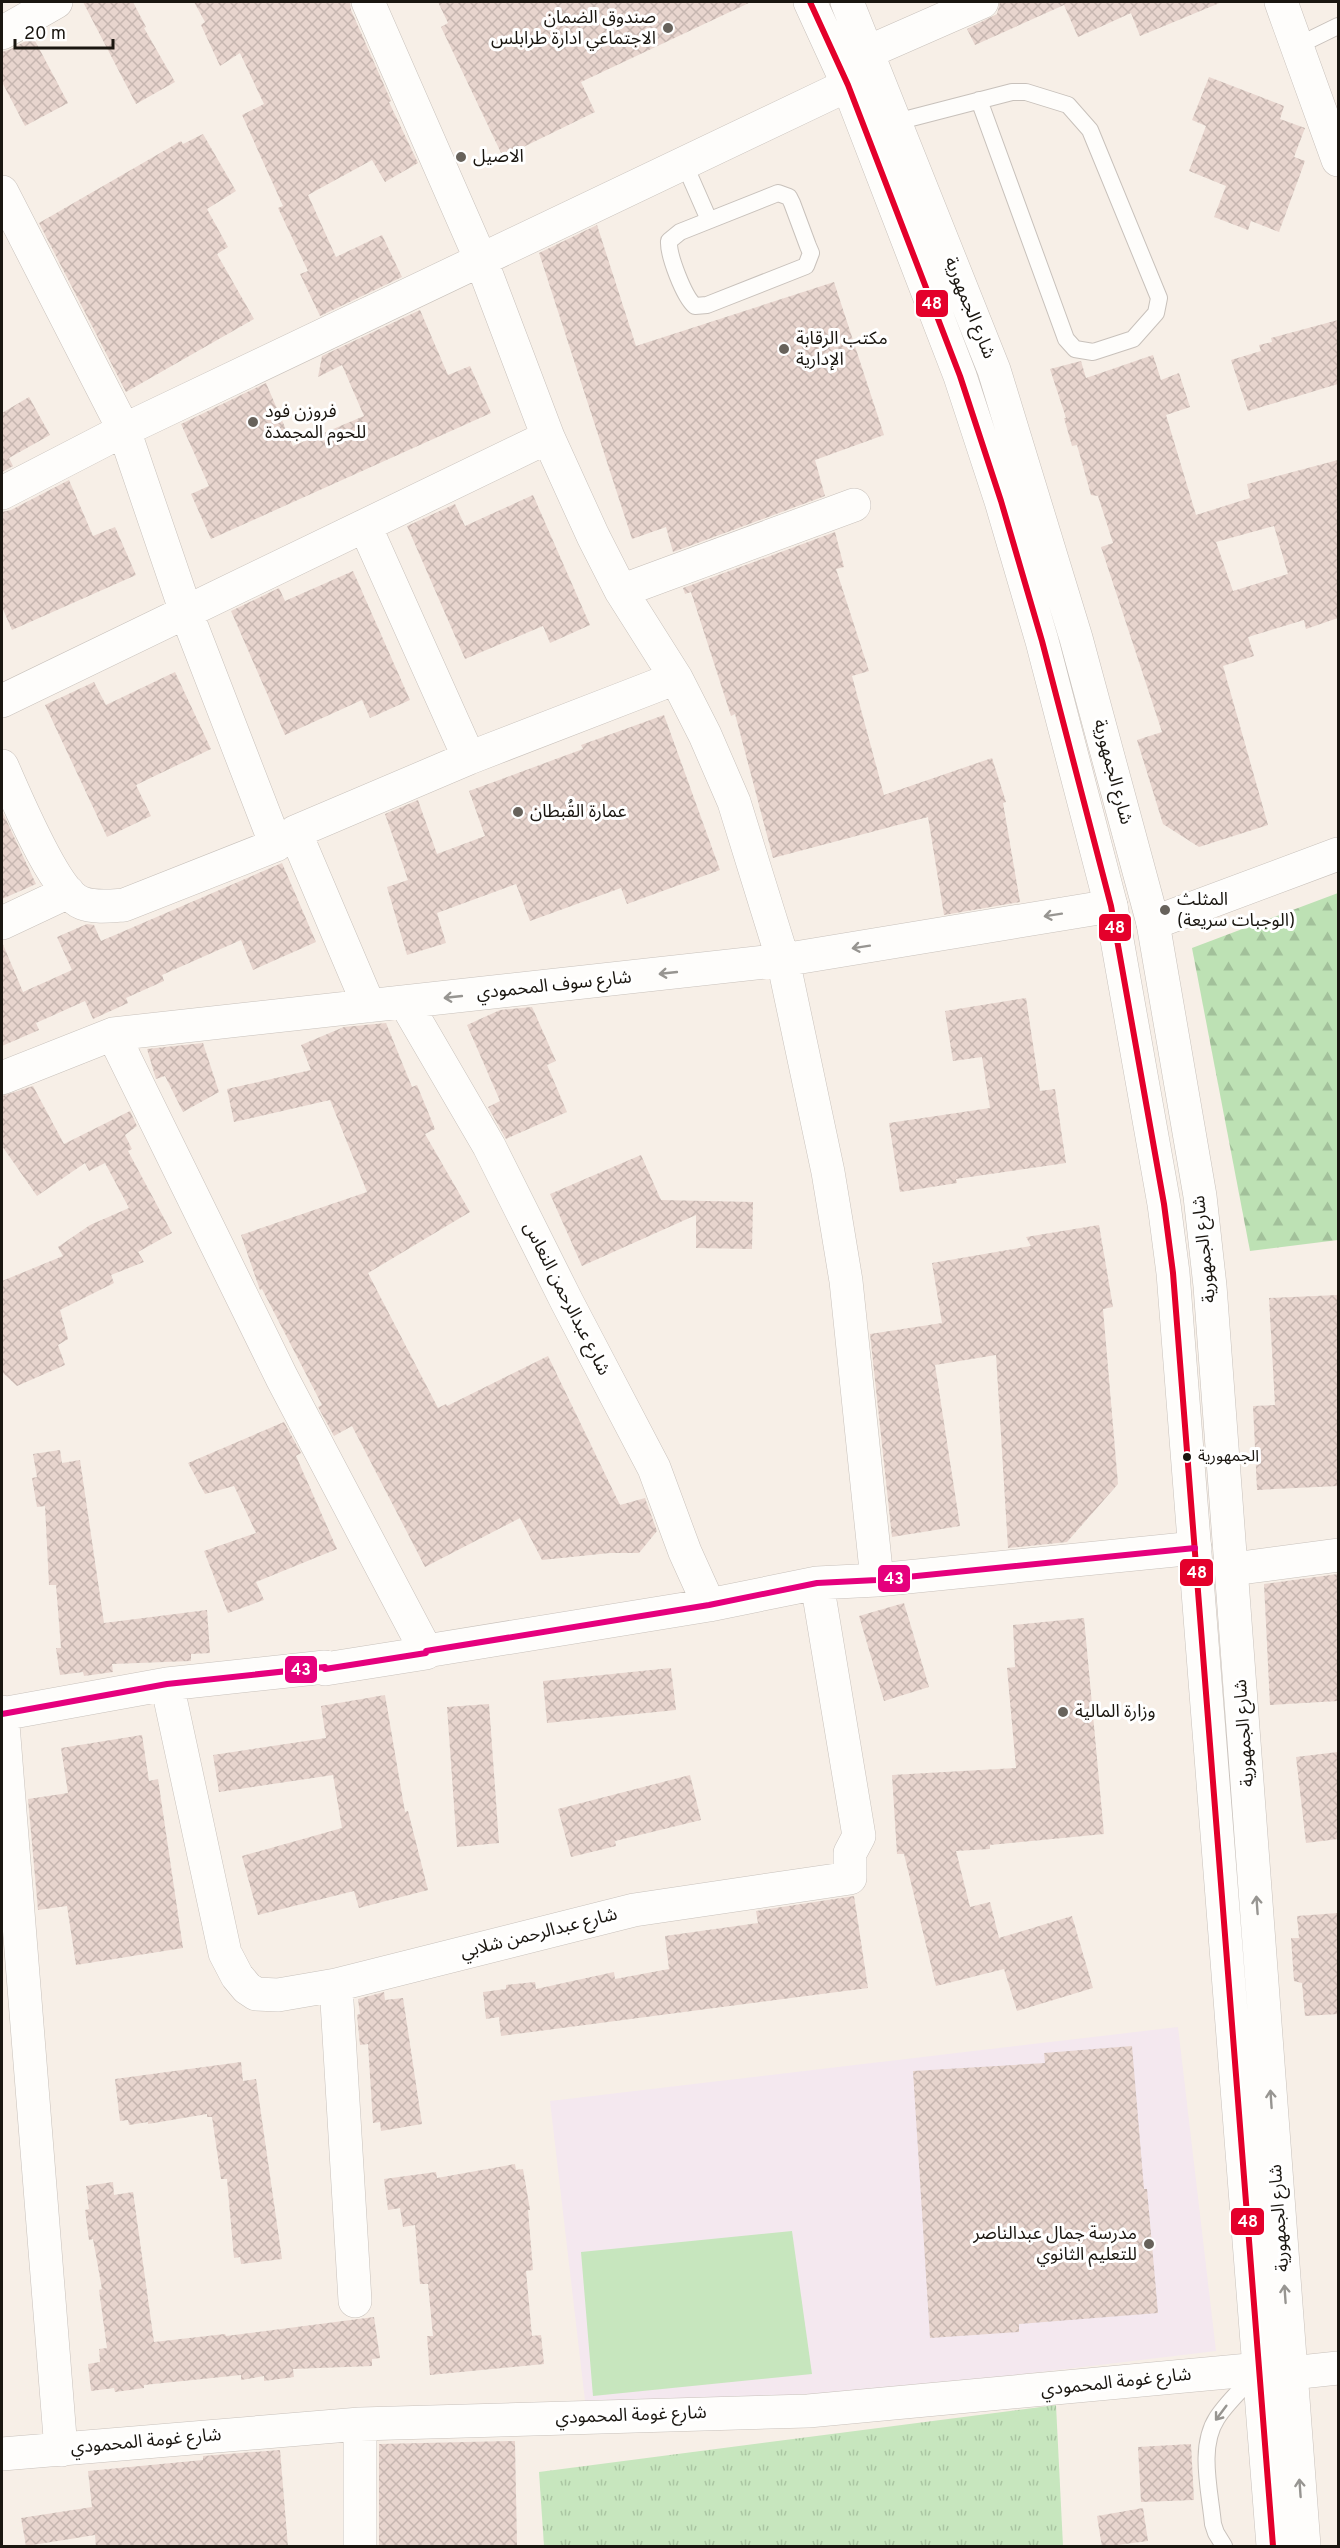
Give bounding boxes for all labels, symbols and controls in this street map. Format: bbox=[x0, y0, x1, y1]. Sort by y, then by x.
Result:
place label: صندوق الضمان الاجتماعي ادارة طرابلس bbox=[491, 7, 656, 51]
scale bar bbox=[15, 12, 112, 50]
marker: صندوق الضمان الاجتماعي ادارة طرابلس bbox=[661, 21, 675, 35]
text: 20 m bbox=[24, 23, 66, 46]
place label: الاصيل bbox=[473, 146, 524, 169]
marker: الاصيل bbox=[454, 150, 468, 164]
street label: شارع الجمهورية bbox=[937, 254, 1000, 363]
line badge: 48 bbox=[915, 289, 949, 318]
text: 48 bbox=[922, 295, 942, 315]
place label: مكتب الرقابة الإدارية bbox=[796, 328, 888, 372]
marker: مكتب الرقابة الإدارية bbox=[777, 342, 791, 356]
place label: فروزن فود للحوم المجمدة bbox=[265, 401, 366, 446]
marker: فروزن فود للحوم المجمدة bbox=[246, 415, 260, 429]
street label: شارع الجمهورية bbox=[1086, 717, 1137, 827]
place label: عمارة القُبطان bbox=[530, 799, 627, 824]
marker: عمارة القُبطان bbox=[511, 805, 525, 819]
place label: المثلث (الوجبات سريعة) bbox=[1177, 889, 1295, 933]
marker: المثلث (الوجبات سريعة) bbox=[1158, 903, 1172, 917]
one-way arrow bbox=[1044, 910, 1063, 921]
line badge: 48 bbox=[1098, 913, 1132, 942]
text: 48 bbox=[1105, 919, 1125, 939]
one-way arrow bbox=[851, 942, 871, 953]
street label: شارع سوف المحمودي bbox=[475, 966, 633, 1007]
one-way arrow bbox=[658, 968, 678, 979]
one-way arrow bbox=[443, 992, 463, 1003]
street label: شارع الجمهورية bbox=[1188, 1194, 1223, 1304]
street label: شارع عبدالرحمن النعاس bbox=[516, 1218, 615, 1380]
place label: الجمهورية bbox=[1198, 1447, 1259, 1467]
marker: الجمهورية bbox=[1181, 1451, 1193, 1463]
line badge: 48 bbox=[1179, 1558, 1214, 1587]
line badge: 43 bbox=[877, 1564, 911, 1593]
text: 48 bbox=[1187, 1564, 1207, 1584]
text: 43 bbox=[884, 1570, 904, 1590]
line badge: 43 bbox=[284, 1655, 318, 1684]
text: 43 bbox=[291, 1661, 311, 1681]
street label: شارع الجمهورية bbox=[1230, 1678, 1261, 1788]
place label: وزارة المالية bbox=[1075, 1701, 1156, 1724]
marker: وزارة المالية bbox=[1056, 1705, 1070, 1719]
one-way arrow bbox=[1251, 1895, 1262, 1915]
street label: شارع عبدالرحمن شلابي bbox=[458, 1903, 620, 1966]
one-way arrow bbox=[1265, 2090, 1276, 2110]
street label: شارع الجمهورية bbox=[1265, 2163, 1296, 2273]
line badge: 48 bbox=[1230, 2207, 1265, 2236]
text: 48 bbox=[1238, 2213, 1258, 2233]
place label: مدرسة جمال عبدالناصر للتعليم الثانوي bbox=[972, 2223, 1137, 2267]
marker: مدرسة جمال عبدالناصر للتعليم الثانوي bbox=[1142, 2237, 1156, 2251]
one-way arrow bbox=[1279, 2284, 1290, 2304]
street label: شارع غومة المحمودي bbox=[1040, 2364, 1193, 2403]
street label: شارع غومة المحمودي bbox=[555, 2402, 707, 2431]
one-way arrow bbox=[1215, 2404, 1228, 2420]
street label: شارع غومة المحمودي bbox=[70, 2424, 222, 2461]
one-way arrow bbox=[1294, 2479, 1305, 2499]

